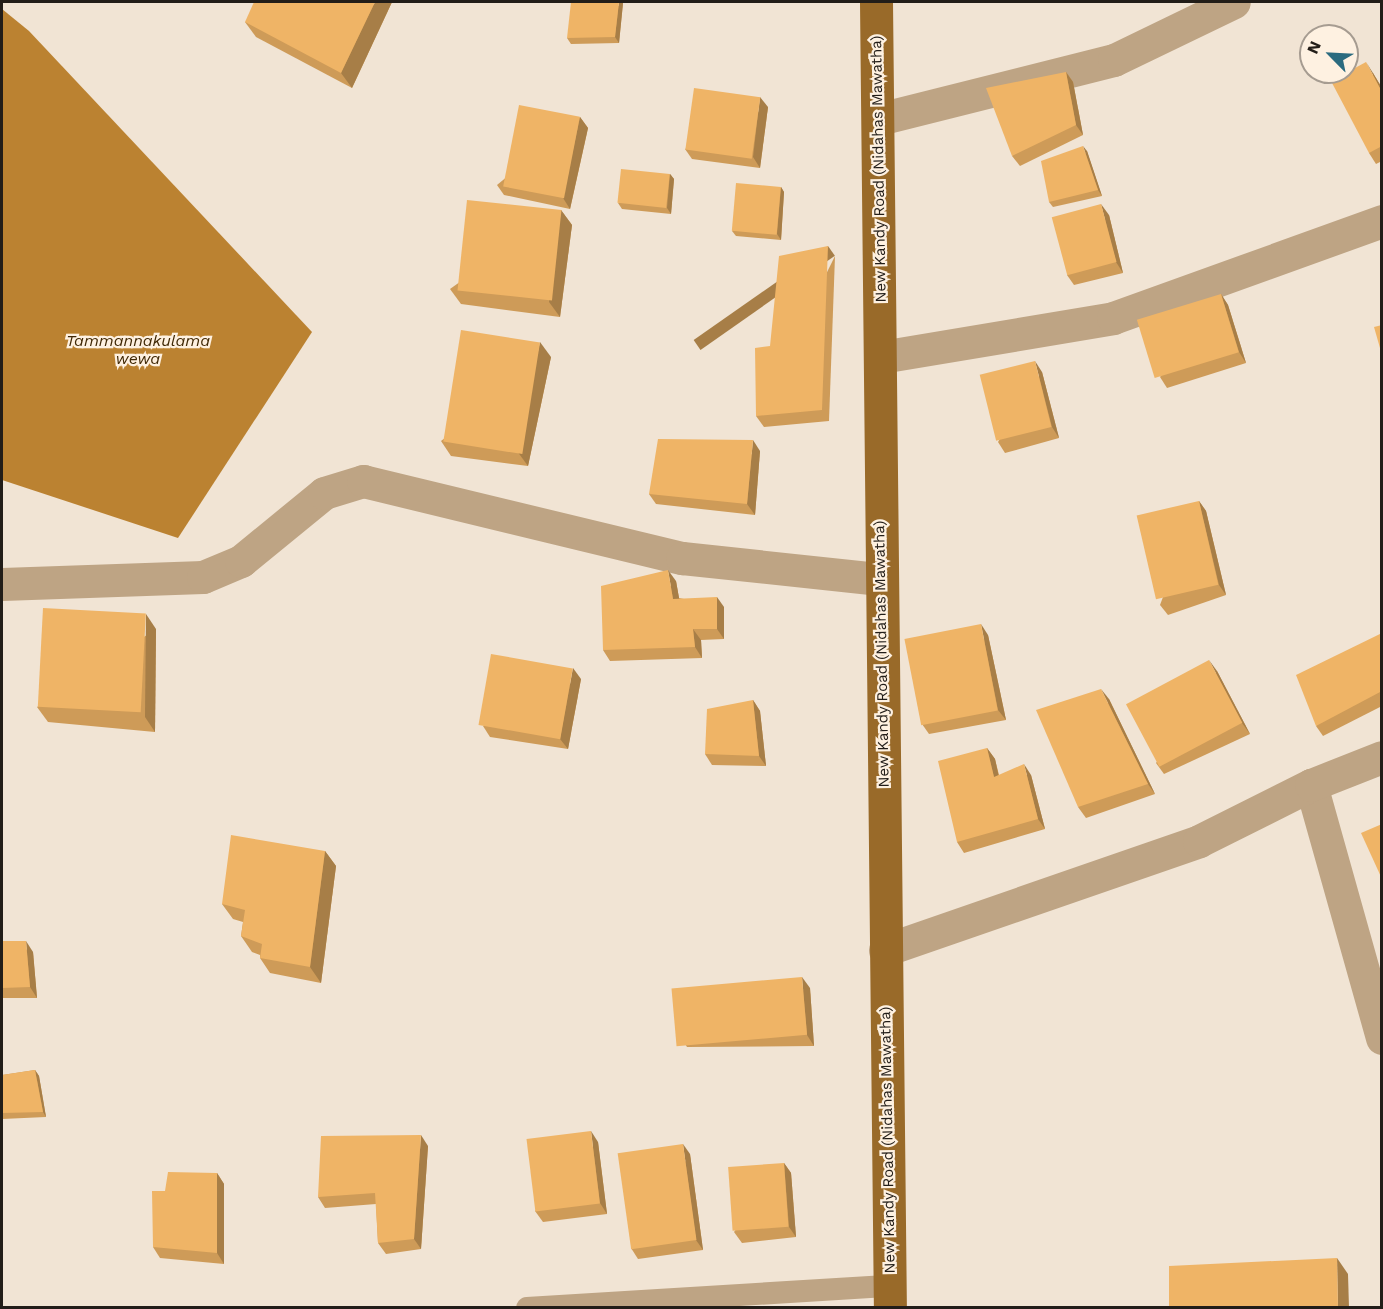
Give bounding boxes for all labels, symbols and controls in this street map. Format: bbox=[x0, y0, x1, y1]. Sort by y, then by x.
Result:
north arrow bbox=[1299, 24, 1359, 84]
street label: New Kandy Road (Nidahas Mawatha) bbox=[868, 35, 890, 303]
text: N bbox=[1303, 38, 1325, 57]
water label: Tammannakulama wewa bbox=[66, 331, 210, 369]
street label: New Kandy Road (Nidahas Mawatha) bbox=[871, 520, 893, 788]
street label: New Kandy Road (Nidahas Mawatha) bbox=[877, 1006, 899, 1274]

